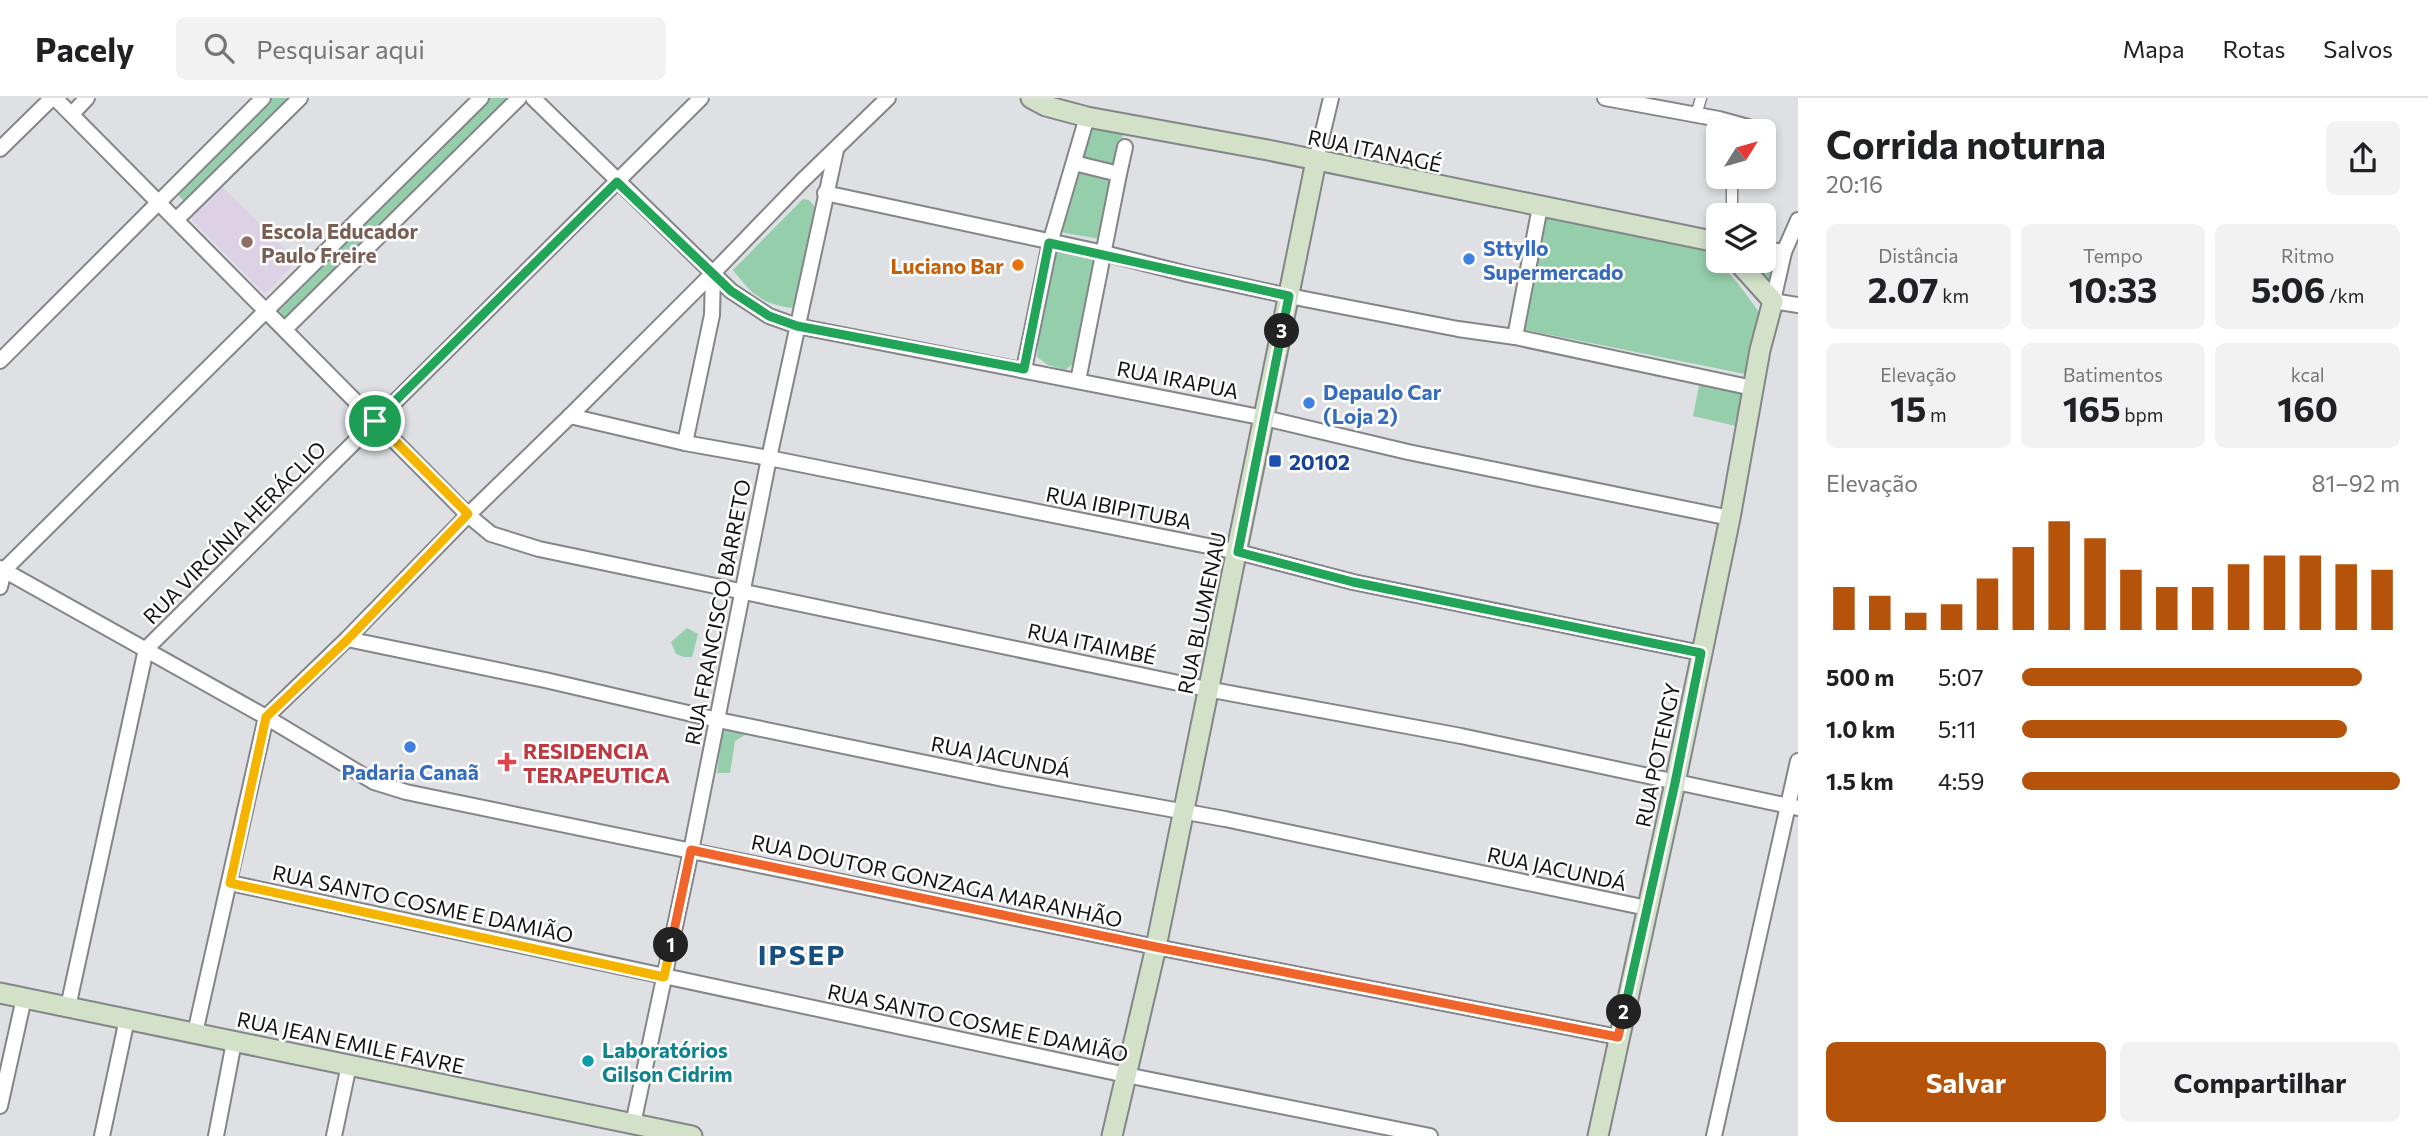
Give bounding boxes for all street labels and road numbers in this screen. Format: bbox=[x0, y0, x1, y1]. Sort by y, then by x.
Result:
street label: RUA ITANAGÉ bbox=[1306, 124, 1444, 176]
street label: RUA IRAPUA bbox=[1115, 355, 1241, 403]
street label: RUA VIRGÍNIA HERÁCLIO bbox=[137, 435, 331, 629]
street label: RUA FRANCISCO BARRETO bbox=[679, 477, 755, 747]
street label: RUA IBIPITUBA bbox=[1044, 481, 1194, 533]
street label: RUA BLUMENAU bbox=[1172, 530, 1230, 696]
street label: RUA ITAIMBÉ bbox=[1025, 617, 1159, 669]
street label: RUA POTENGY bbox=[1630, 680, 1685, 829]
street label: RUA JACUNDÁ bbox=[929, 730, 1073, 782]
street label: RUA DOUTOR GONZAGA MARANHÃO bbox=[749, 828, 1125, 932]
street label: RUA JACUNDÁ bbox=[1485, 841, 1629, 895]
street label: RUA SANTO COSME E DAMIÃO bbox=[270, 859, 576, 947]
street label: RUA SANTO COSME E DAMIÃO bbox=[825, 978, 1131, 1066]
street label: RUA JEAN EMILE FAVRE bbox=[235, 1006, 467, 1078]

